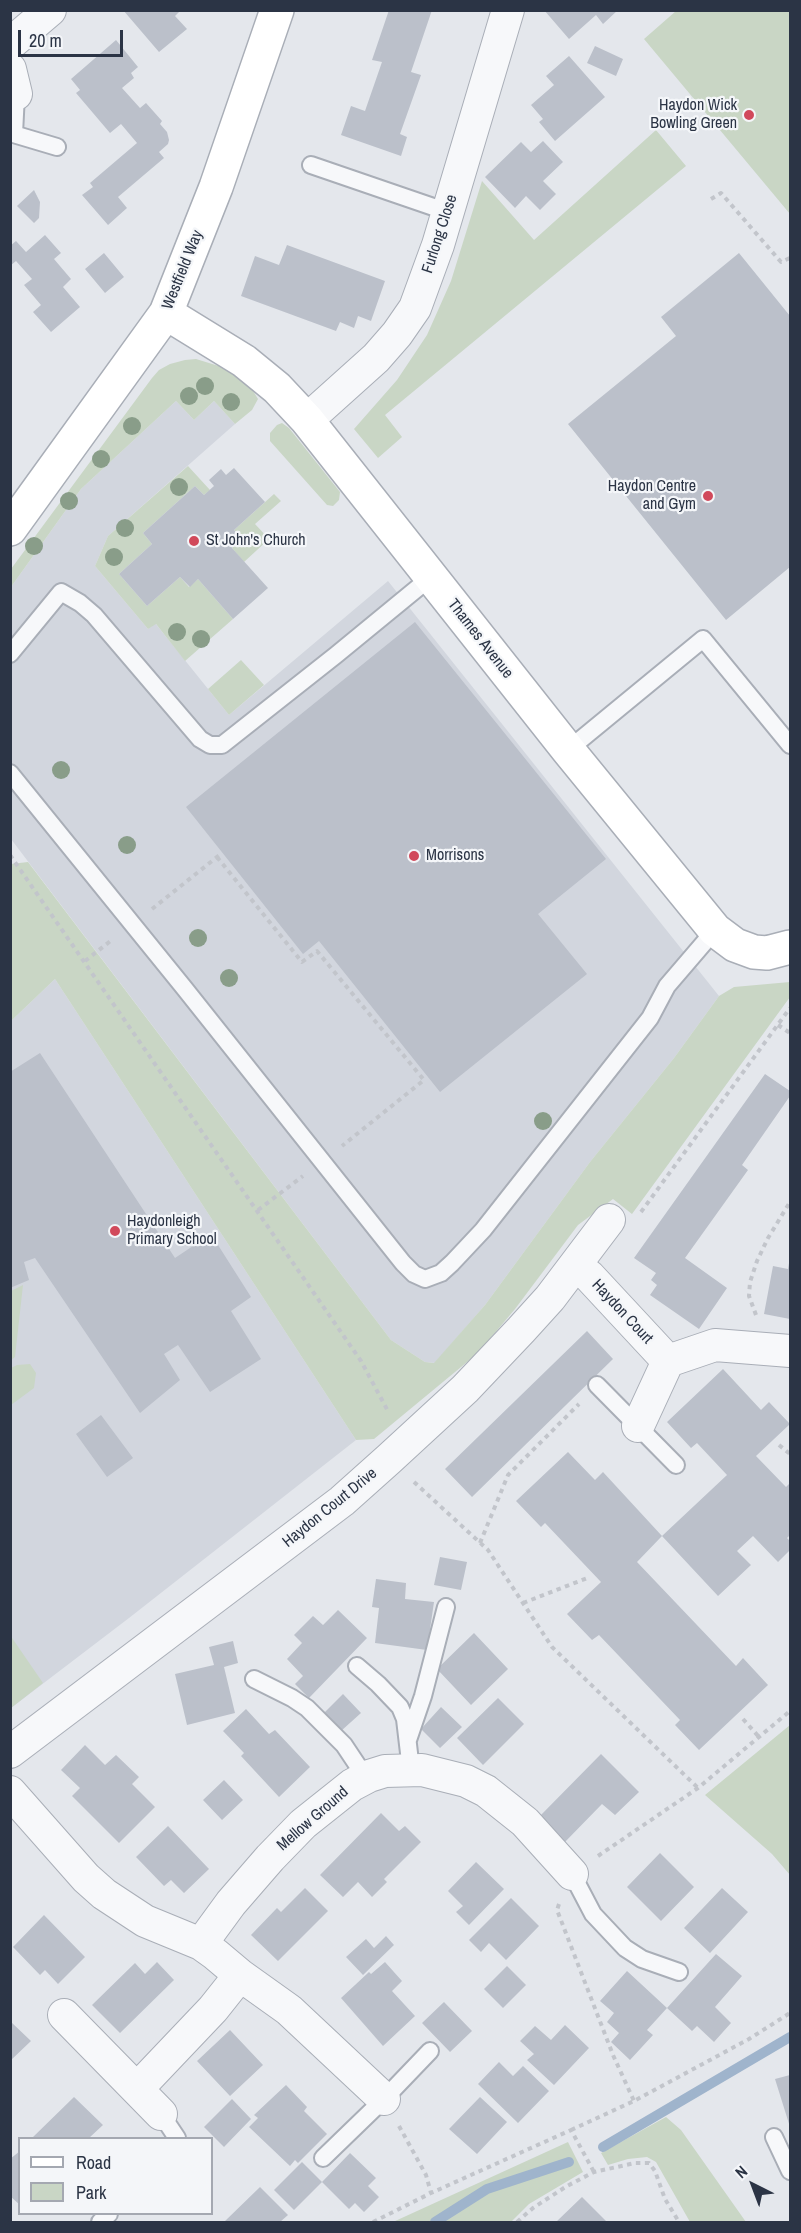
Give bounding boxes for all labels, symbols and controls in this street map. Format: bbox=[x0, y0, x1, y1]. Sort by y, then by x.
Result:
scale bar bbox=[21, 18, 126, 56]
text: 20 m bbox=[29, 28, 62, 53]
place label: Haydon Wick Bowling Green bbox=[650, 96, 737, 134]
marker: Haydon Wick Bowling Green bbox=[742, 108, 756, 122]
street label: Furlong Close bbox=[418, 192, 462, 276]
street label: Westfield Way bbox=[158, 228, 208, 312]
place label: Haydon Centre and Gym bbox=[608, 477, 696, 515]
marker: Haydon Centre and Gym bbox=[701, 489, 715, 503]
place label: St John's Church bbox=[206, 531, 306, 551]
marker: St John's Church bbox=[187, 534, 201, 548]
street label: Thames Avenue bbox=[443, 596, 517, 682]
place label: Morrisons bbox=[426, 846, 484, 866]
marker: Morrisons bbox=[407, 849, 421, 863]
place label: Haydonleigh Primary School bbox=[127, 1212, 217, 1250]
marker: Haydonleigh Primary School bbox=[108, 1224, 122, 1238]
street label: Haydon Court bbox=[587, 1276, 657, 1348]
street label: Haydon Court Drive bbox=[279, 1464, 381, 1552]
street label: Mellow Ground bbox=[273, 1783, 353, 1855]
legend bbox=[18, 2137, 213, 2215]
text: Road bbox=[76, 2150, 111, 2175]
north arrow bbox=[723, 2155, 783, 2215]
text: N bbox=[730, 2160, 752, 2183]
text: Park bbox=[76, 2180, 106, 2205]

